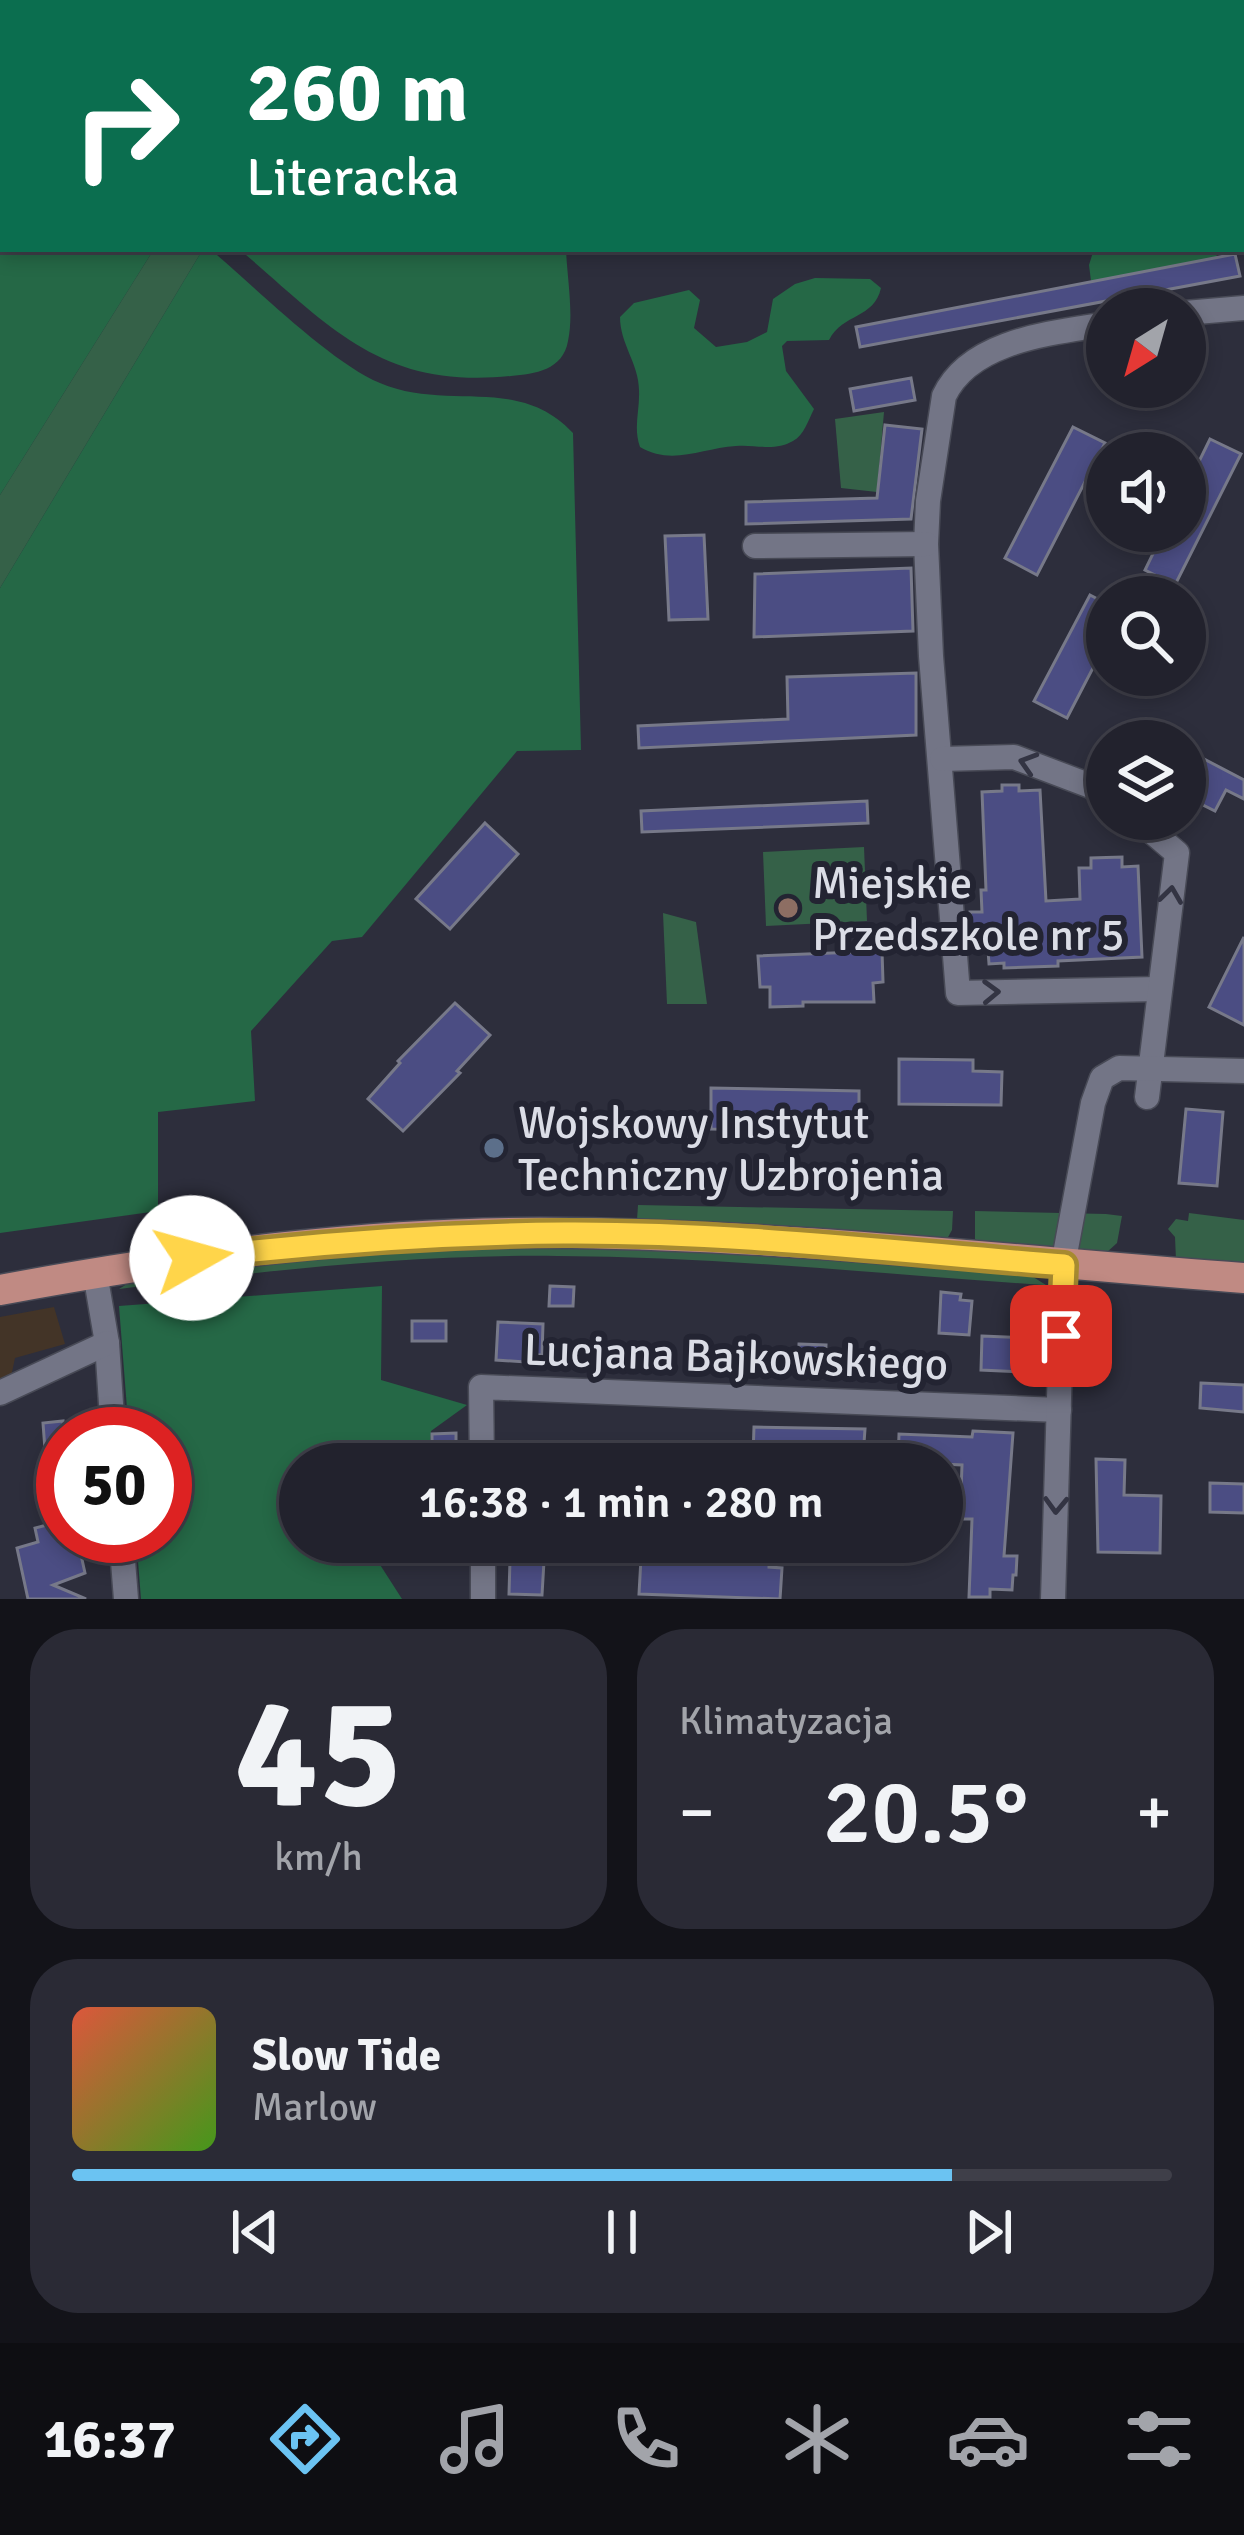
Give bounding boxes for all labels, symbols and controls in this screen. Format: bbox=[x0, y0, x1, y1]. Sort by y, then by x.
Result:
text: 260 m bbox=[246, 41, 468, 145]
icon: right bbox=[48, 48, 204, 204]
text: Literacka bbox=[246, 144, 460, 211]
north arrow bbox=[1086, 288, 1206, 408]
map controls bbox=[1086, 288, 1206, 840]
button: sound bbox=[1086, 432, 1206, 552]
button: search bbox=[1086, 576, 1206, 696]
button: layers bbox=[1086, 720, 1206, 840]
one-way arrow bbox=[1018, 753, 1039, 778]
place label: Miejskie Przedszkole nr 5 bbox=[812, 856, 1125, 963]
one-way arrow bbox=[1157, 885, 1183, 905]
marker: Miejskie Przedszkole nr 5 bbox=[775, 895, 801, 921]
one-way arrow bbox=[982, 979, 1001, 1005]
place label: Wojskowy Instytut Techniczny Uzbrojenia bbox=[518, 1096, 944, 1203]
marker: Wojskowy Instytut Techniczny Uzbrojenia bbox=[481, 1135, 507, 1161]
position arrow bbox=[129, 1195, 255, 1321]
pin bbox=[1010, 1285, 1112, 1387]
icon: arrive bbox=[1028, 1303, 1094, 1369]
street label: Lucjana Bajkowskiego bbox=[523, 1323, 949, 1392]
speed limit sign: 50 bbox=[36, 1407, 192, 1563]
text: 16:38 · 1 min · 280 m bbox=[419, 1475, 823, 1530]
one-way arrow bbox=[1043, 1496, 1069, 1515]
text: 45 bbox=[234, 1658, 403, 1851]
text: Klimatyzacja bbox=[679, 1697, 893, 1745]
text: 20.5° bbox=[823, 1757, 1028, 1868]
text: − bbox=[679, 1772, 715, 1853]
text: + bbox=[1136, 1772, 1172, 1853]
text: km/h bbox=[274, 1833, 363, 1881]
text: Slow Tide bbox=[252, 2028, 441, 2083]
text: Marlow bbox=[252, 2083, 377, 2131]
icon: previous bbox=[222, 2199, 288, 2265]
icon: pause bbox=[589, 2199, 655, 2265]
icon: next bbox=[956, 2199, 1022, 2265]
icon: directions bbox=[263, 2397, 347, 2481]
icon: music bbox=[433, 2397, 517, 2481]
icon: phone bbox=[604, 2397, 688, 2481]
icon: climate bbox=[775, 2397, 859, 2481]
icon: car bbox=[946, 2397, 1030, 2481]
icon: filters bbox=[1117, 2397, 1201, 2481]
text: 16:37 bbox=[43, 2406, 176, 2473]

